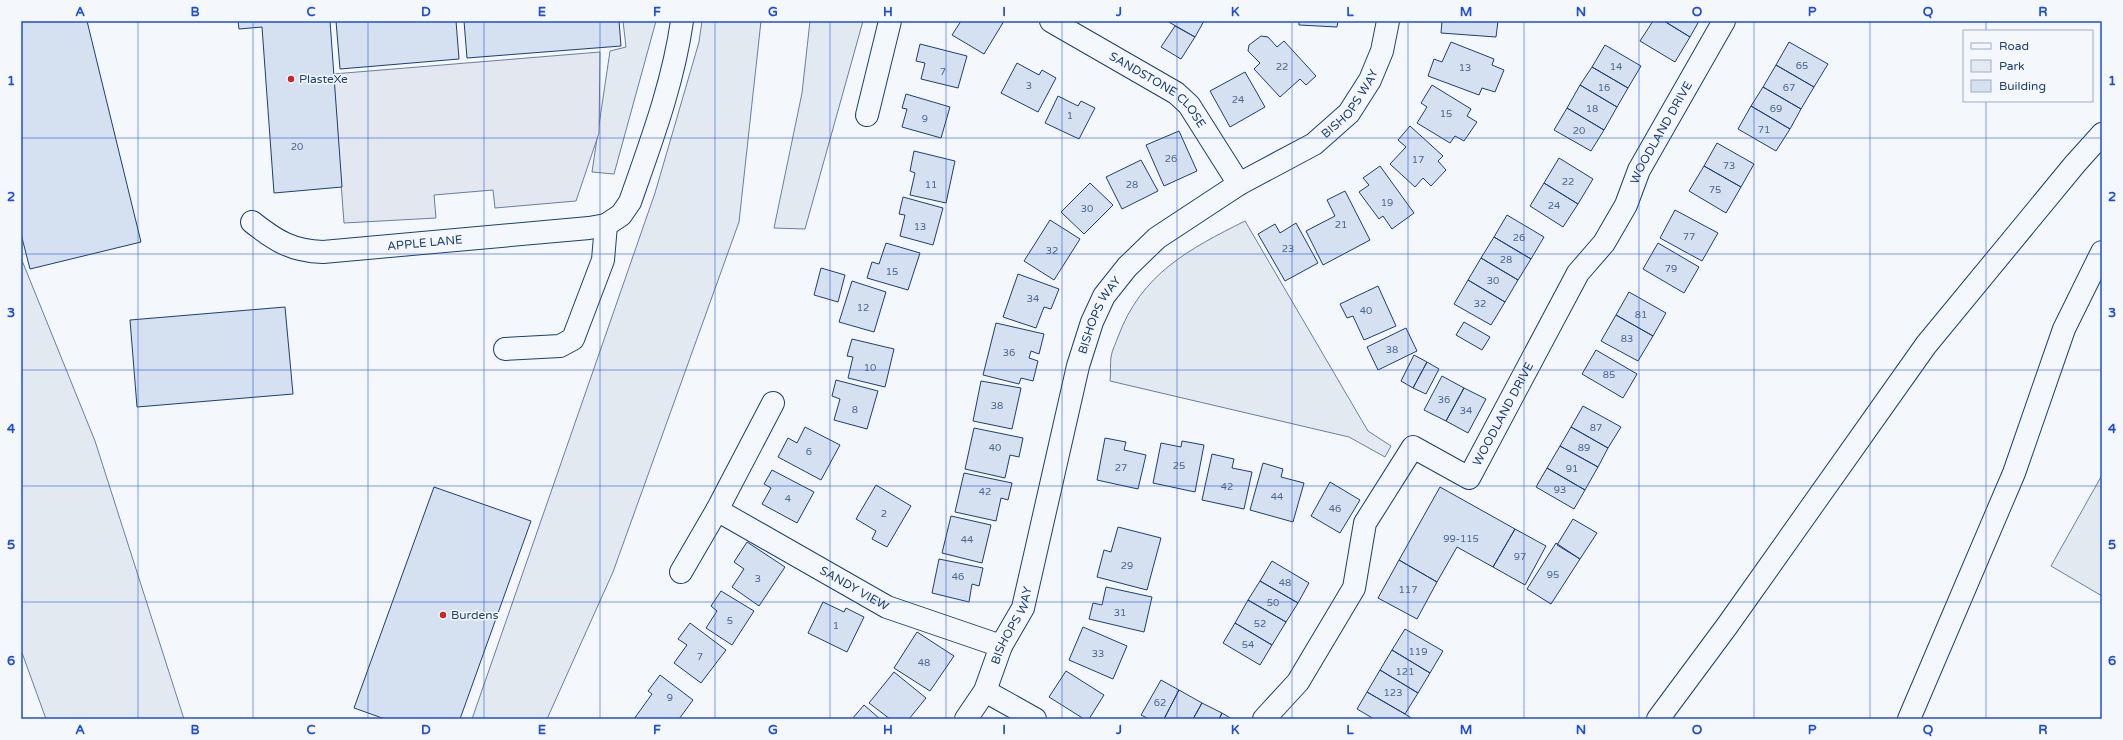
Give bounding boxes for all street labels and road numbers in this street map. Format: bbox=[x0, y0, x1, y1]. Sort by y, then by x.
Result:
street label: SANDSTONE CLOSE bbox=[1107, 49, 1209, 131]
street label: BISHOPS WAY bbox=[1319, 67, 1381, 141]
street label: WOODLAND DRIVE bbox=[1628, 79, 1695, 186]
street label: APPLE LANE bbox=[386, 232, 464, 253]
street label: BISHOPS WAY bbox=[1075, 274, 1124, 356]
street label: WOODLAND DRIVE bbox=[1470, 360, 1536, 468]
street label: SANDY VIEW bbox=[817, 563, 891, 613]
street label: BISHOPS WAY bbox=[988, 585, 1035, 666]

